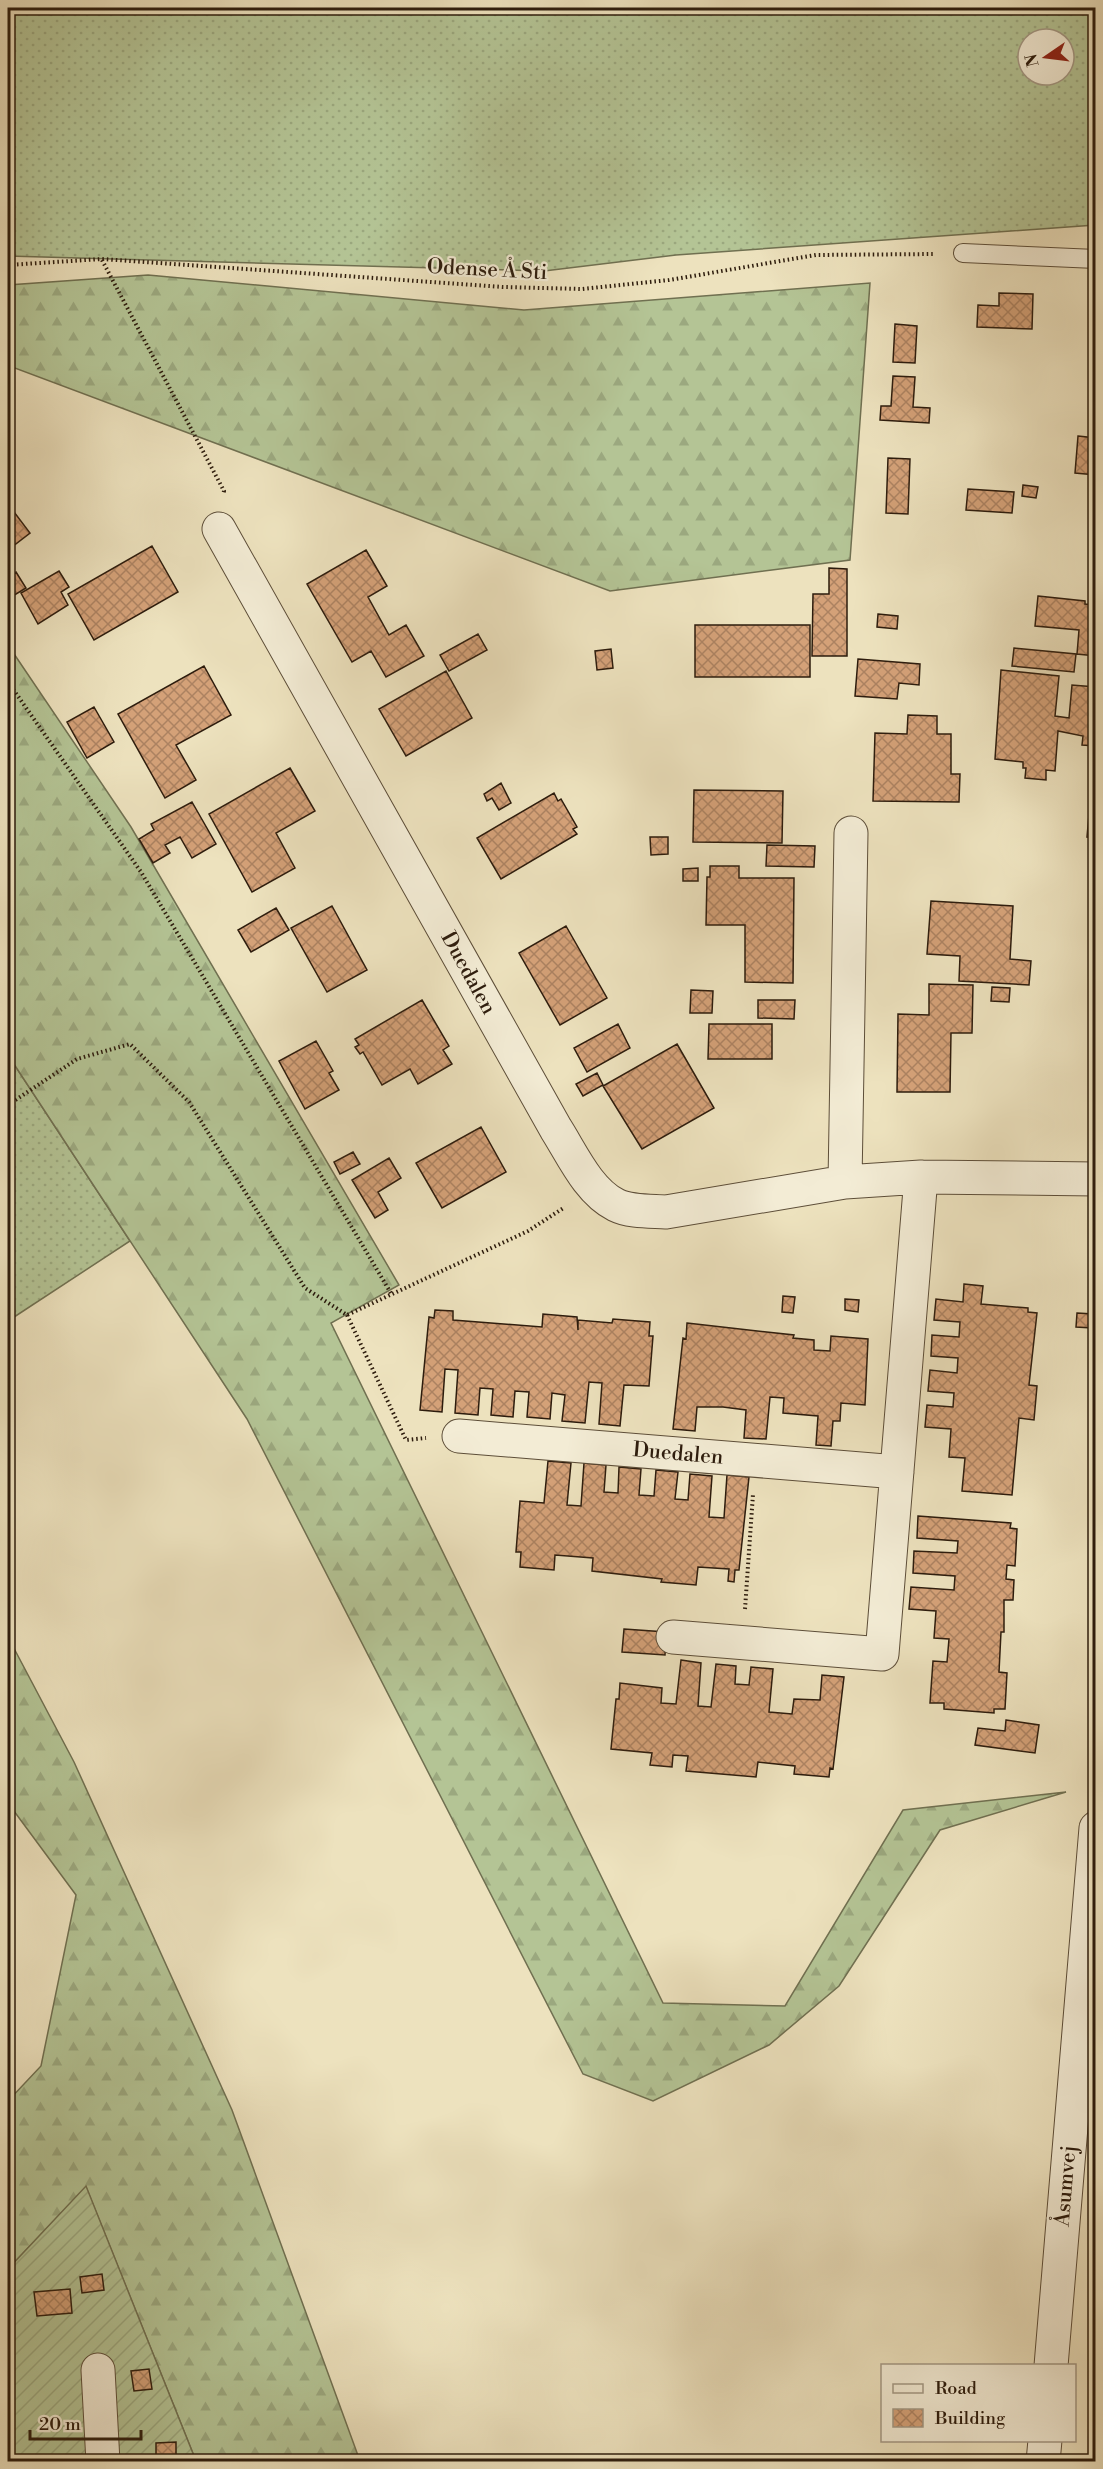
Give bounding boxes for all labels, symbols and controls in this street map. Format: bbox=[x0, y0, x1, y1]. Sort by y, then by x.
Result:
north arrow bbox=[1016, 27, 1076, 87]
text: N bbox=[1021, 51, 1044, 69]
street label: Odense Å Sti bbox=[426, 252, 548, 286]
street label: Duedalen bbox=[435, 927, 502, 1019]
street label: Duedalen bbox=[632, 1437, 725, 1471]
street label: Åsumvej bbox=[1047, 2144, 1083, 2229]
legend bbox=[881, 2364, 1076, 2442]
text: Road bbox=[935, 2377, 978, 2400]
scale bar bbox=[30, 2403, 141, 2441]
text: Building bbox=[934, 2407, 1006, 2430]
text: 20 m bbox=[39, 2413, 81, 2436]

